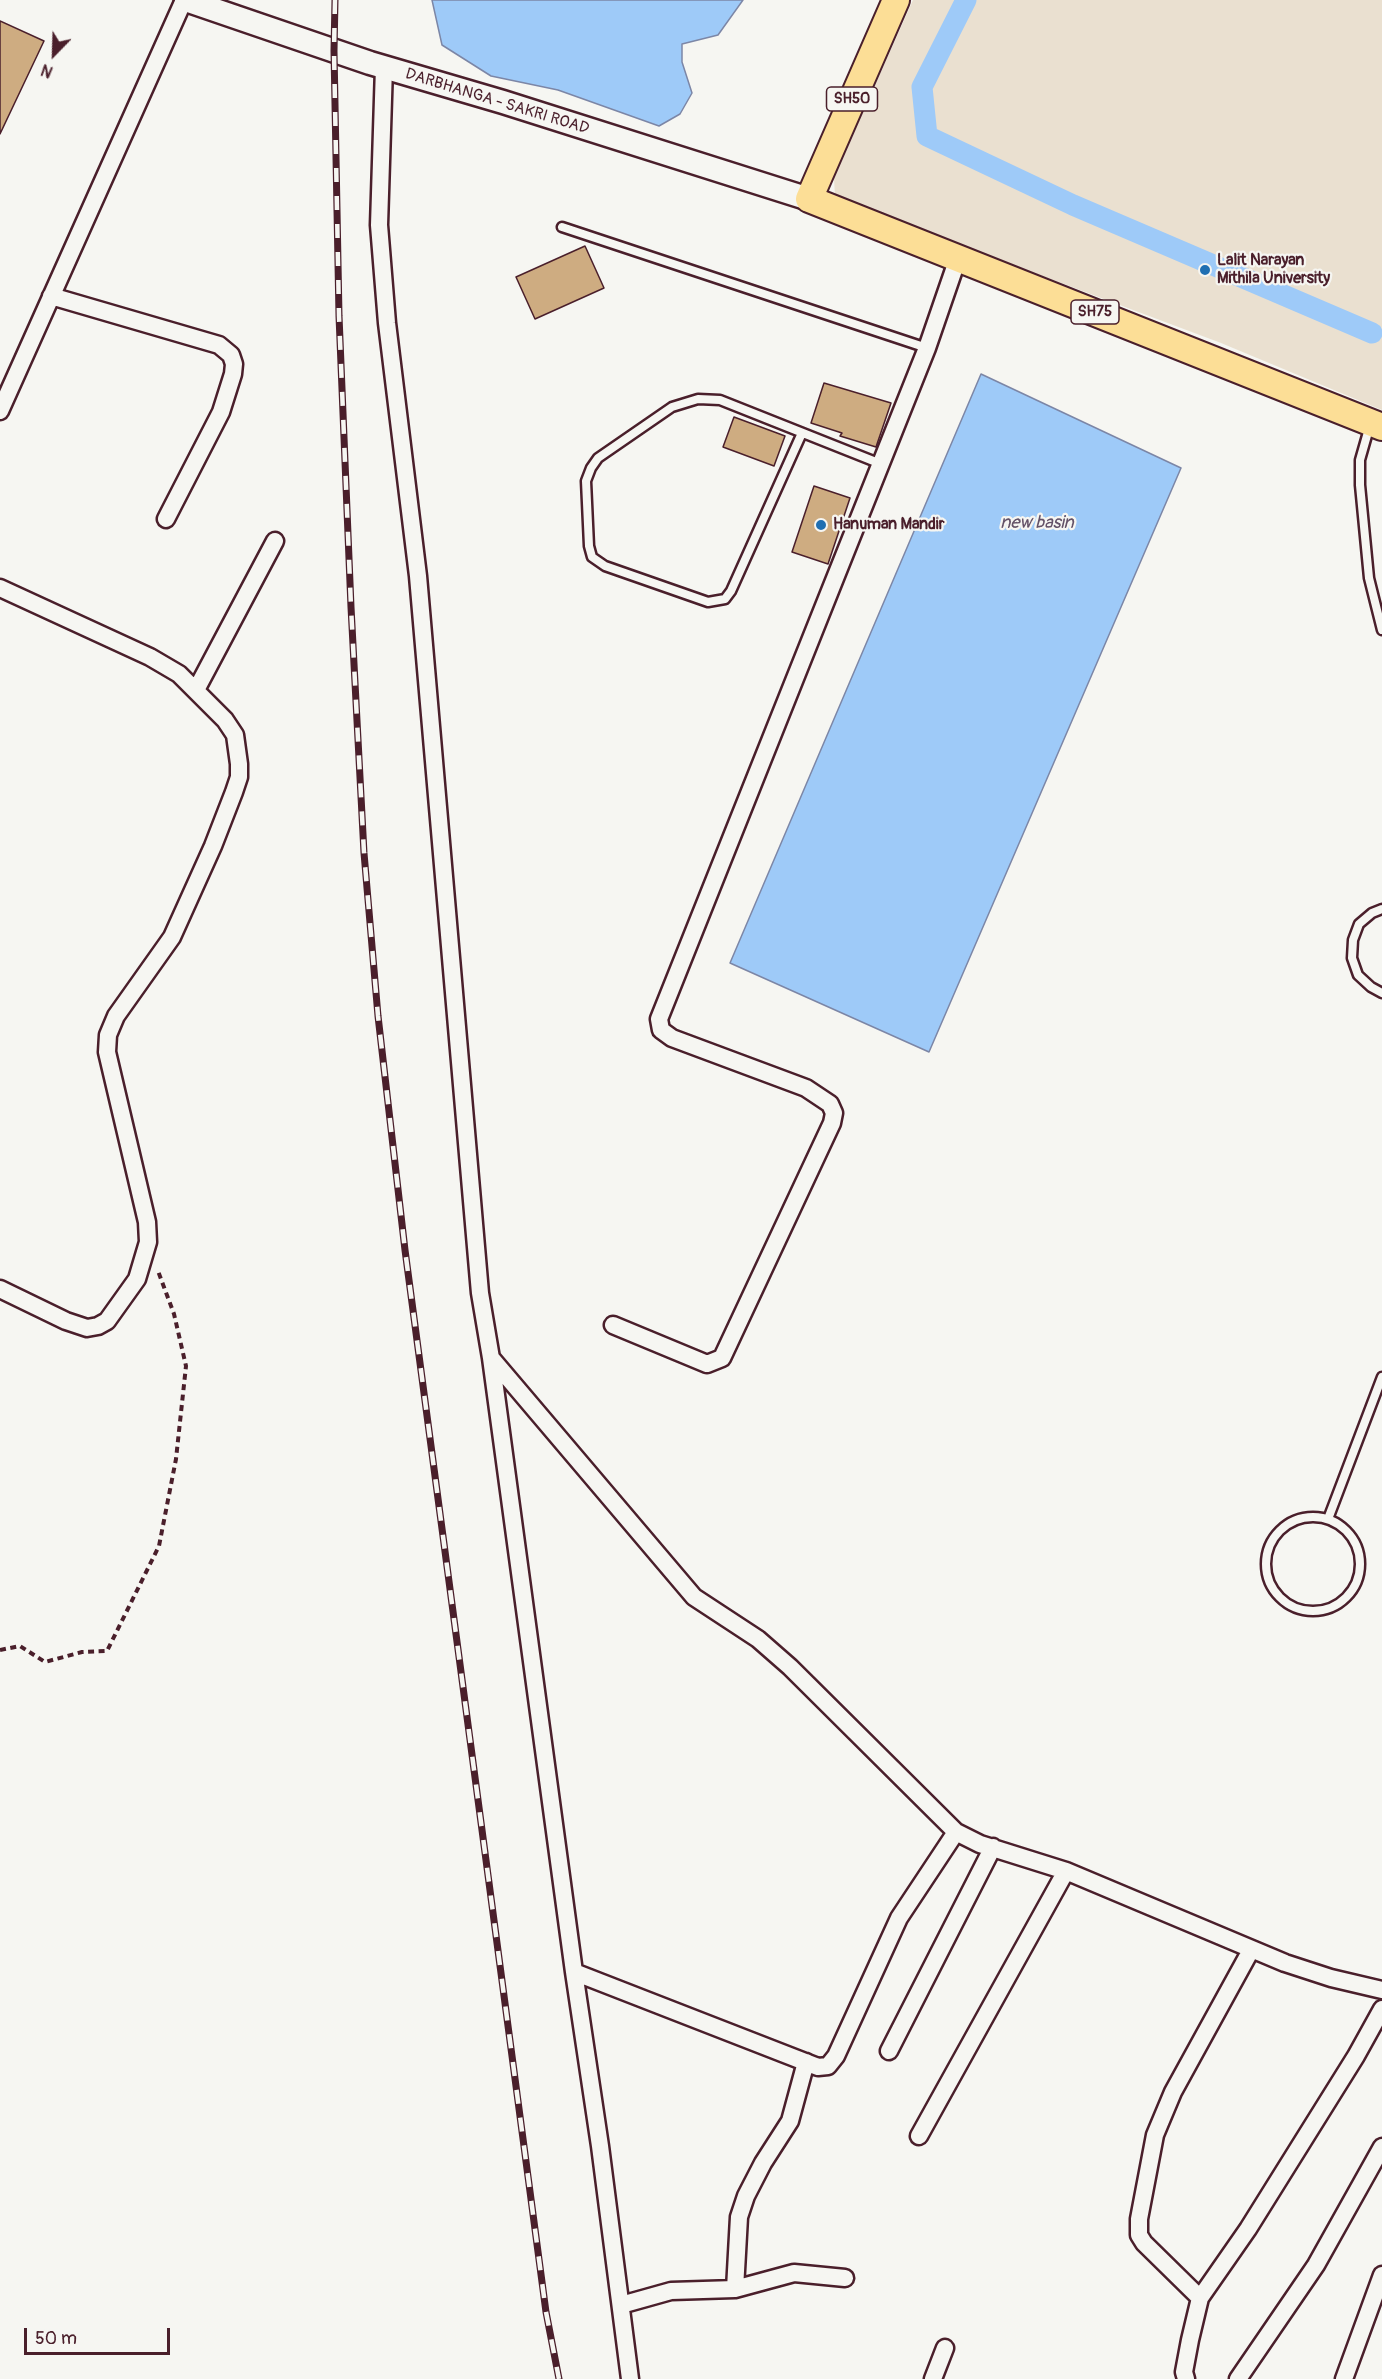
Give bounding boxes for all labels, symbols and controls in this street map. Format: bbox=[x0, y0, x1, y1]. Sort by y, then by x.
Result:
north arrow bbox=[24, 24, 84, 84]
text: N bbox=[38, 59, 56, 82]
street label: DARBHANGA - SAKRI ROAD bbox=[403, 65, 591, 139]
road number: SH50 bbox=[826, 87, 878, 111]
place label: Lalit Narayan Mithila University bbox=[1217, 251, 1330, 289]
marker: Lalit Narayan Mithila University bbox=[1198, 263, 1212, 277]
road number: SH75 bbox=[1071, 300, 1119, 324]
water label: new basin bbox=[1000, 512, 1074, 534]
place label: Hanuman Mandir bbox=[833, 515, 944, 535]
marker: Hanuman Mandir bbox=[814, 518, 828, 532]
scale bar bbox=[27, 2316, 172, 2354]
text: 50 m bbox=[35, 2327, 77, 2350]

